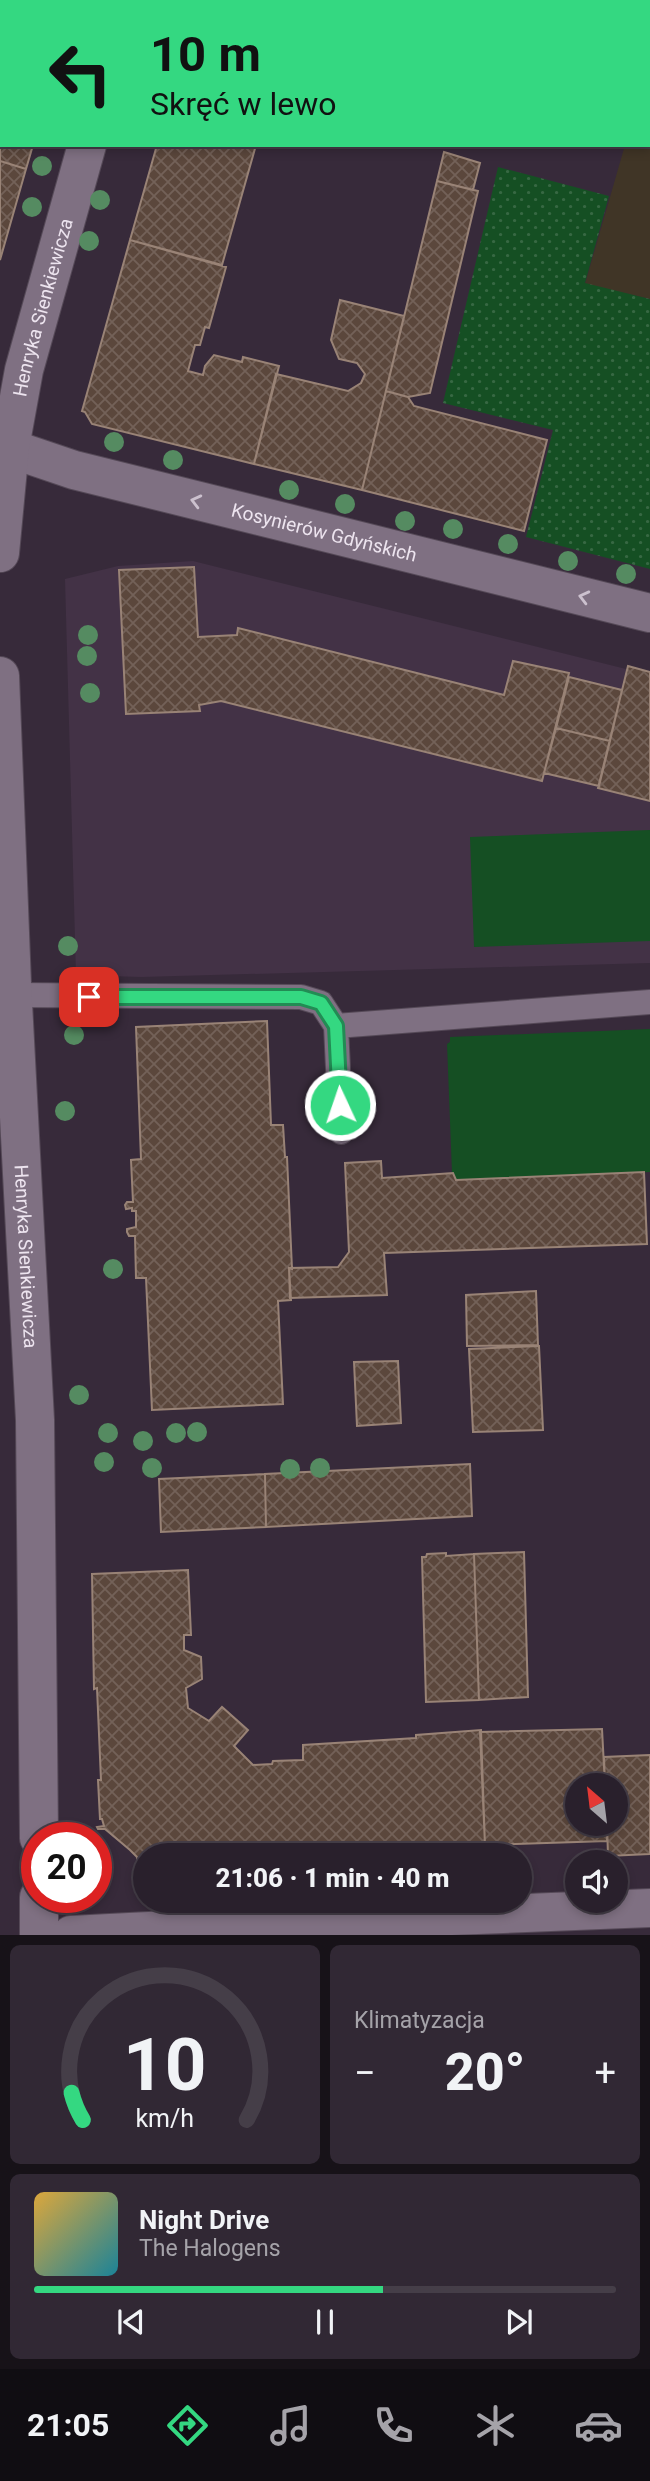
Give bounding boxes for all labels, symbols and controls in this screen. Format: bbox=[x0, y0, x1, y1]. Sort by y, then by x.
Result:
text: 10 m bbox=[150, 26, 261, 83]
icon: left bbox=[35, 28, 126, 119]
text: Skręć w lewo bbox=[150, 85, 336, 123]
street label: Henryka Sienkiewicza bbox=[8, 216, 78, 398]
one-way arrow bbox=[190, 495, 202, 509]
street label: Kosynierów Gdyńskich bbox=[229, 499, 419, 567]
one-way arrow bbox=[578, 591, 590, 605]
pin bbox=[59, 967, 119, 1027]
icon: arrive bbox=[70, 978, 108, 1016]
position arrow bbox=[303, 1068, 377, 1142]
street label: Henryka Sienkiewicza bbox=[10, 1164, 42, 1349]
north arrow bbox=[565, 1773, 628, 1836]
map controls bbox=[565, 1773, 628, 1913]
speed limit sign: 20 bbox=[21, 1822, 112, 1913]
button: sound bbox=[565, 1850, 628, 1913]
text: 21:06 · 1 min · 40 m bbox=[215, 1863, 450, 1893]
text: Klimatyzacja bbox=[354, 2007, 485, 2034]
text: 10 bbox=[123, 2023, 207, 2109]
text: 20° bbox=[445, 2042, 525, 2103]
text: − bbox=[354, 2051, 376, 2095]
text: + bbox=[594, 2051, 616, 2095]
text: km/h bbox=[136, 2104, 194, 2133]
text: Night Drive bbox=[139, 2205, 269, 2235]
text: The Halogens bbox=[139, 2235, 281, 2262]
icon: previous bbox=[112, 2303, 150, 2341]
icon: pause bbox=[306, 2303, 344, 2341]
icon: next bbox=[500, 2303, 538, 2341]
icon: directions bbox=[163, 2401, 212, 2450]
icon: music bbox=[266, 2401, 315, 2450]
icon: phone bbox=[369, 2401, 418, 2450]
icon: climate bbox=[471, 2401, 520, 2450]
icon: car bbox=[574, 2401, 623, 2450]
text: 21:05 bbox=[27, 2406, 109, 2444]

